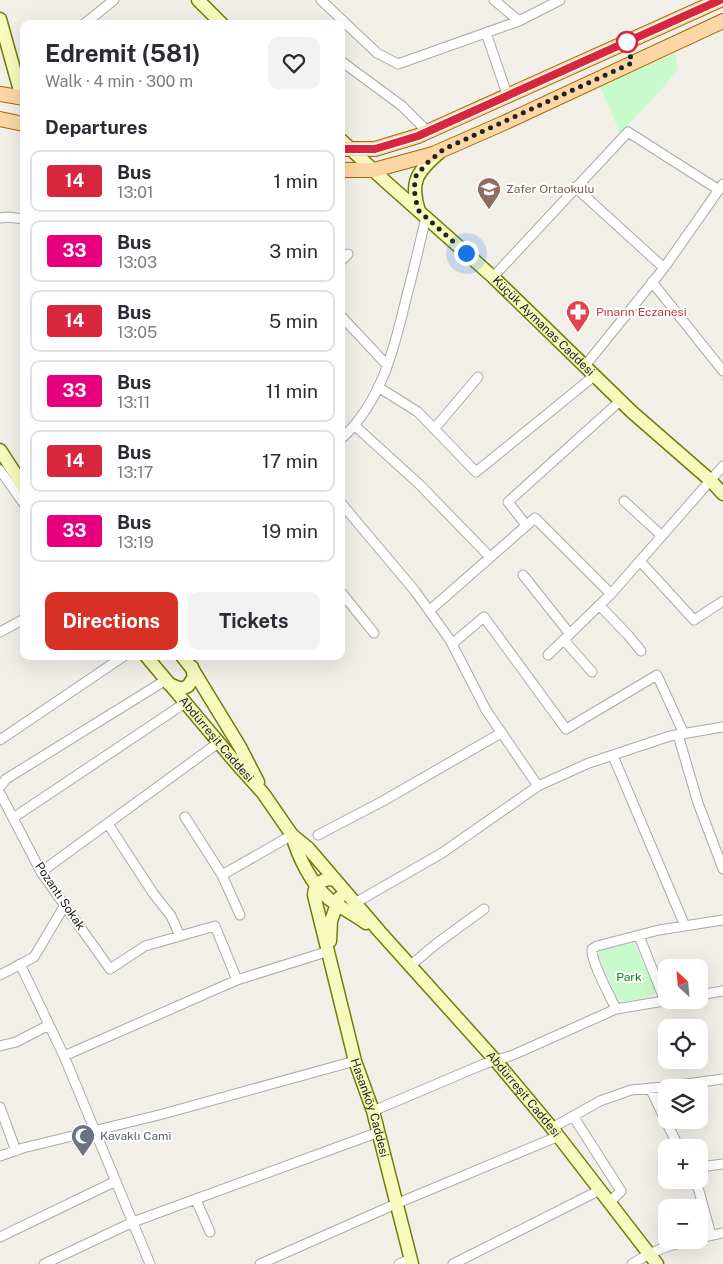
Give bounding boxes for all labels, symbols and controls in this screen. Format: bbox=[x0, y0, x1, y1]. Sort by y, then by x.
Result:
unlabelled marker bbox=[616, 31, 638, 53]
button: heart bbox=[268, 37, 320, 89]
text: Edremit (581) bbox=[45, 39, 200, 67]
text: Walk · 4 min · 300 m bbox=[45, 72, 193, 91]
text: Departures bbox=[45, 116, 148, 138]
text: Bus bbox=[117, 161, 151, 183]
text: 14 bbox=[65, 170, 84, 191]
text: 1 min bbox=[273, 170, 318, 192]
school or university icon: Zafer Ortaokulu bbox=[476, 176, 502, 210]
place label: Zafer Ortaokulu bbox=[506, 182, 595, 196]
text: 13:01 bbox=[117, 183, 154, 202]
text: Bus bbox=[117, 231, 151, 253]
text: 33 bbox=[63, 240, 86, 261]
text: 3 min bbox=[269, 240, 318, 262]
your location bbox=[454, 241, 479, 266]
text: 13:03 bbox=[117, 253, 157, 272]
street label: Küçük Aymanas Caddesi bbox=[490, 273, 597, 379]
pharmacy icon: Pınarın Eczanesi bbox=[565, 299, 591, 333]
text: Bus bbox=[117, 301, 151, 323]
place label: Pınarın Eczanesi bbox=[596, 305, 687, 319]
text: 14 bbox=[65, 310, 84, 331]
text: 5 min bbox=[269, 310, 318, 332]
text: 13:05 bbox=[117, 323, 157, 342]
text: Bus bbox=[117, 371, 151, 393]
text: 33 bbox=[63, 380, 86, 401]
text: 11 min bbox=[266, 380, 318, 402]
text: 13:11 bbox=[117, 393, 150, 412]
text: Bus bbox=[117, 441, 151, 463]
text: 14 bbox=[65, 450, 84, 471]
text: 17 min bbox=[262, 450, 318, 472]
text: 13:17 bbox=[117, 463, 153, 482]
text: Bus bbox=[117, 511, 151, 533]
text: 33 bbox=[63, 520, 86, 541]
text: 19 min bbox=[262, 520, 318, 542]
text: 13:19 bbox=[117, 533, 154, 552]
button: Directions bbox=[45, 592, 178, 650]
button: Tickets bbox=[188, 592, 320, 650]
street label: Abdürreşit Caddesi bbox=[176, 694, 257, 785]
street label: Pozantı Sokak bbox=[32, 860, 88, 933]
north arrow bbox=[658, 959, 708, 1009]
map controls bbox=[658, 959, 708, 1249]
park label: Park bbox=[616, 970, 642, 984]
button: locate bbox=[658, 1019, 708, 1069]
street label: Abdürreşit Caddesi bbox=[484, 1048, 563, 1140]
street label: Hasanköy Caddesi bbox=[348, 1056, 391, 1159]
button: layers bbox=[658, 1079, 708, 1129]
mosque icon: Kavaklı Cami bbox=[70, 1123, 96, 1157]
place label: Kavaklı Cami bbox=[100, 1129, 171, 1143]
button: + bbox=[658, 1139, 708, 1189]
button: − bbox=[658, 1199, 708, 1249]

